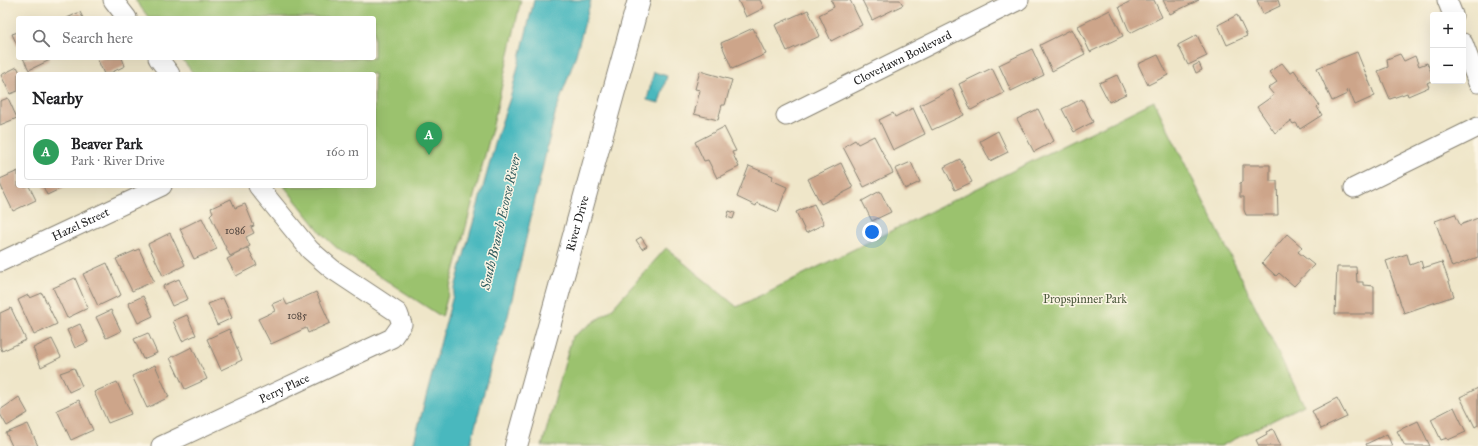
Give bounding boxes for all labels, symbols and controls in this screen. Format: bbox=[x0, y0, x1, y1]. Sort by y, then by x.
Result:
map controls bbox=[1430, 12, 1466, 84]
button: + bbox=[1430, 12, 1466, 48]
search box bbox=[16, 16, 376, 60]
icon: search bbox=[30, 27, 52, 49]
street label: Cloverlawn Boulevard bbox=[851, 28, 954, 88]
text: Search here bbox=[62, 29, 133, 47]
button: − bbox=[1430, 48, 1466, 84]
text: Nearby bbox=[32, 88, 83, 109]
pin: A bbox=[416, 122, 442, 155]
text: Beaver Park bbox=[71, 135, 143, 153]
text: A bbox=[42, 144, 50, 160]
text: 160 m bbox=[326, 144, 359, 160]
text: Park · River Drive bbox=[71, 153, 165, 169]
water label: South Branch Ecorse River bbox=[477, 153, 524, 292]
street label: River Drive bbox=[563, 194, 592, 253]
street label: Hazel Street bbox=[50, 204, 112, 244]
your location bbox=[862, 222, 882, 242]
house number: 1086 bbox=[225, 225, 246, 237]
park label: Propspinner Park bbox=[1043, 292, 1127, 306]
house number: 1085 bbox=[287, 310, 307, 322]
street label: Perry Place bbox=[257, 371, 312, 406]

